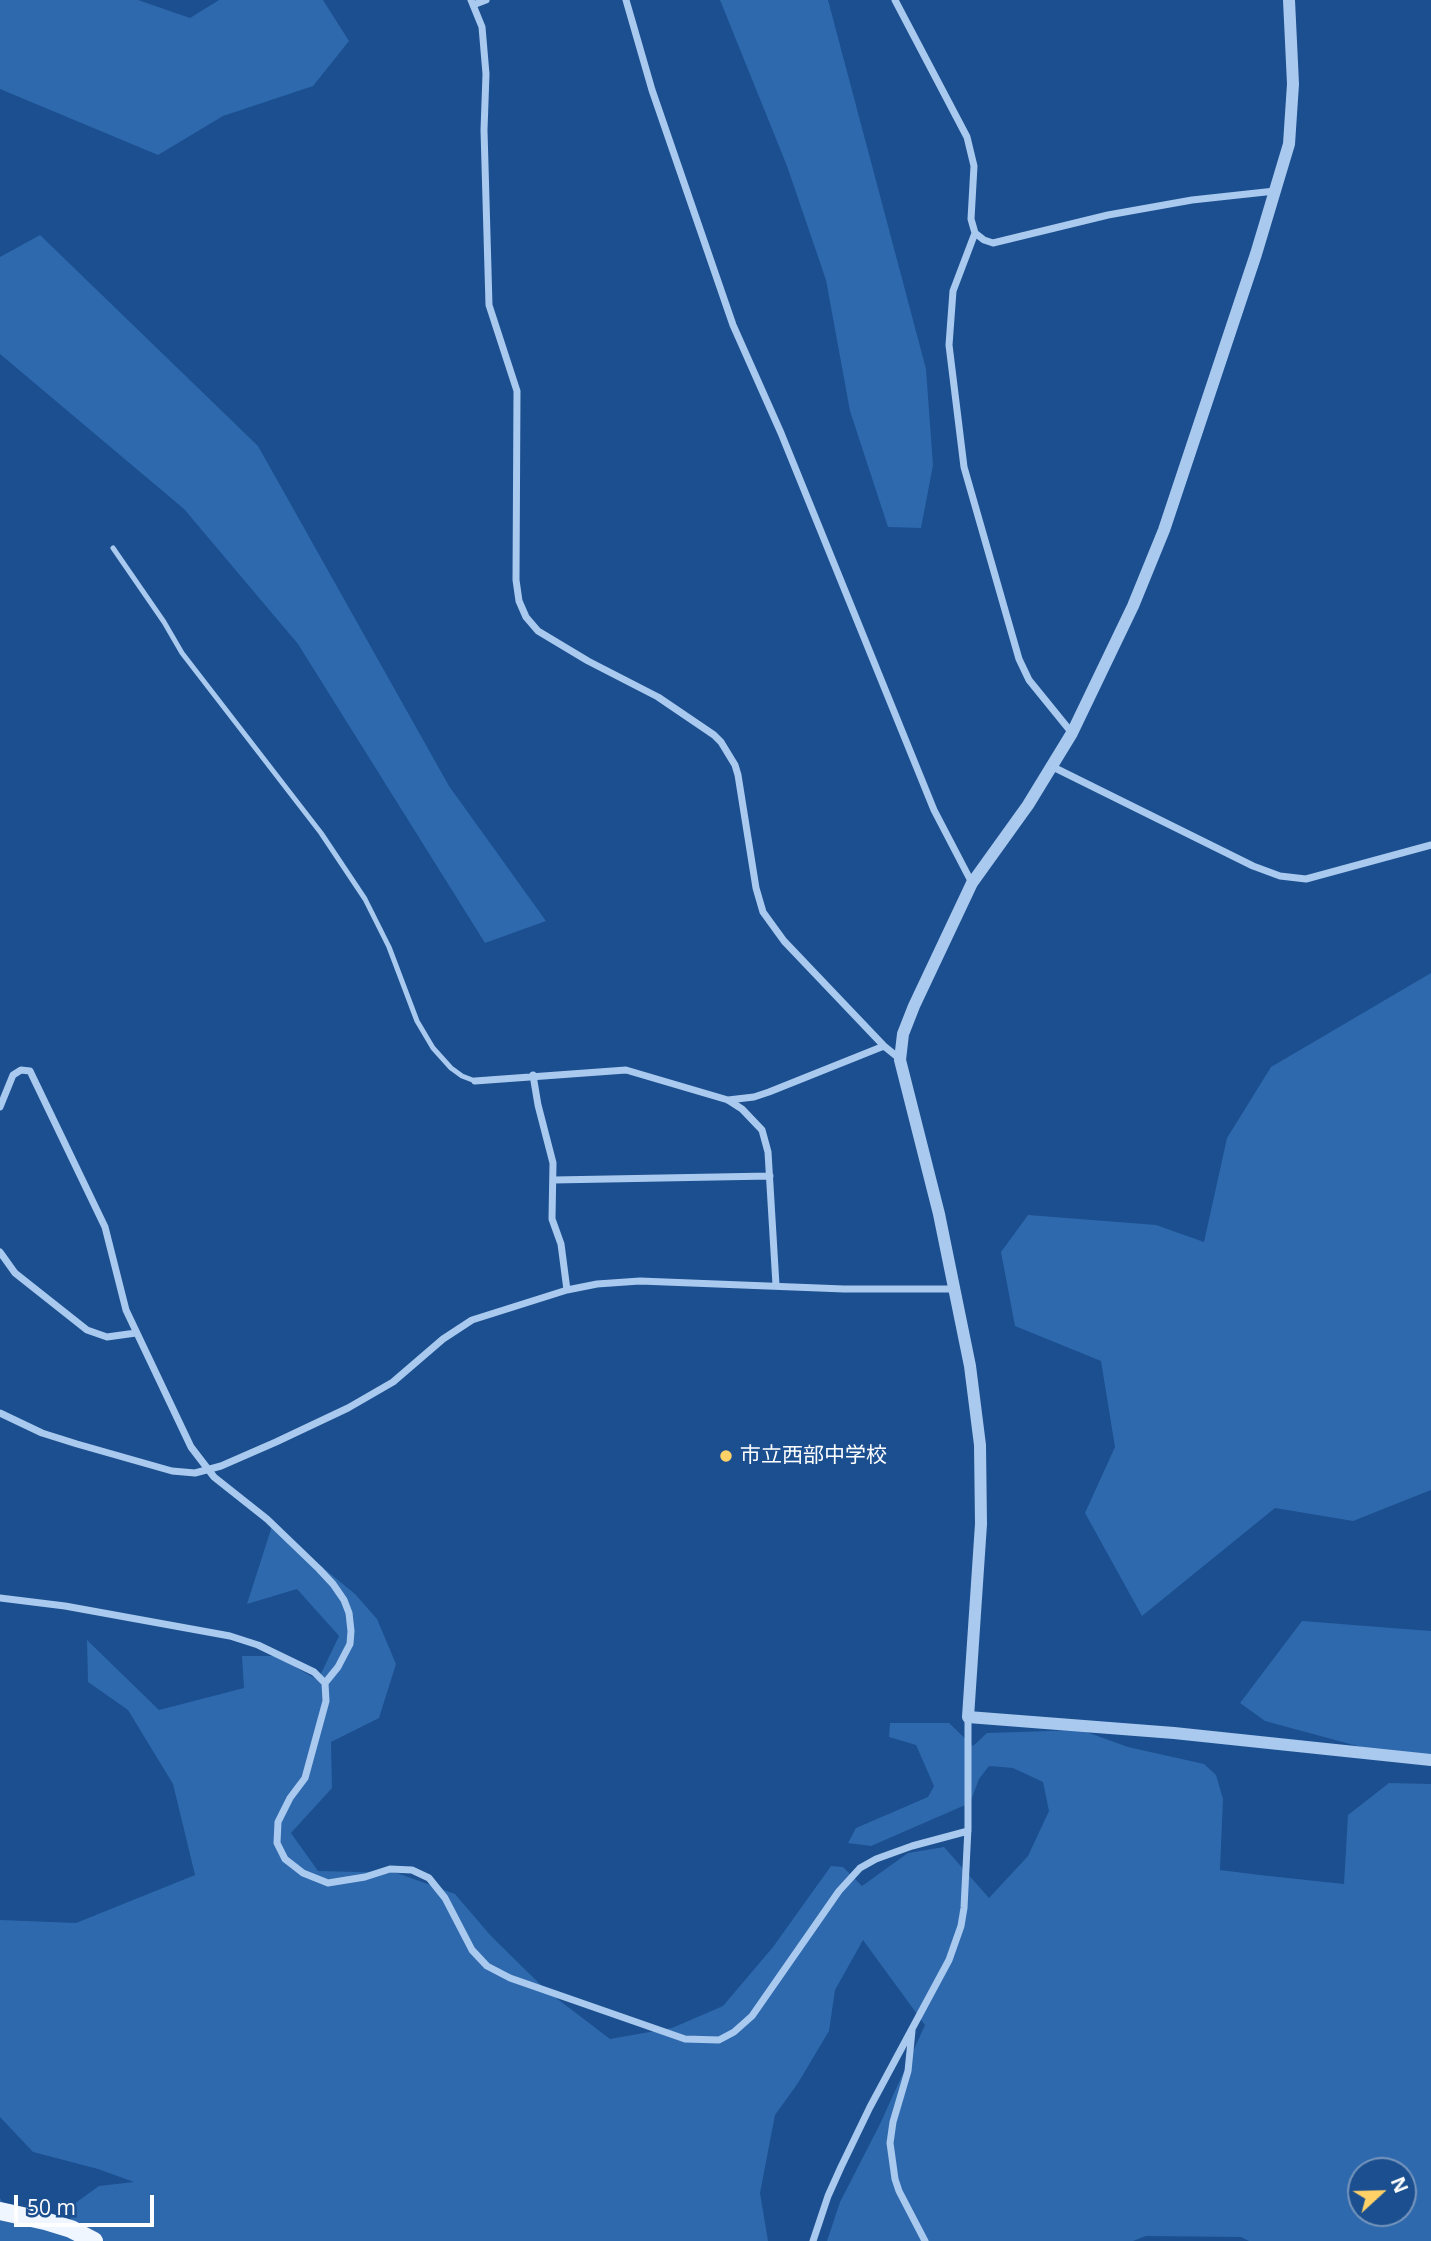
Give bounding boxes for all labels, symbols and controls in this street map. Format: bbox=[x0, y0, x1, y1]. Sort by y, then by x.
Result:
place label: 市立西部中学校 bbox=[740, 1443, 887, 1469]
marker: 市立西部中学校 bbox=[718, 1448, 734, 1464]
north arrow bbox=[1347, 2157, 1417, 2227]
text: N bbox=[1385, 2173, 1415, 2197]
scale bar bbox=[18, 2182, 158, 2226]
text: 50 m bbox=[27, 2193, 76, 2221]

